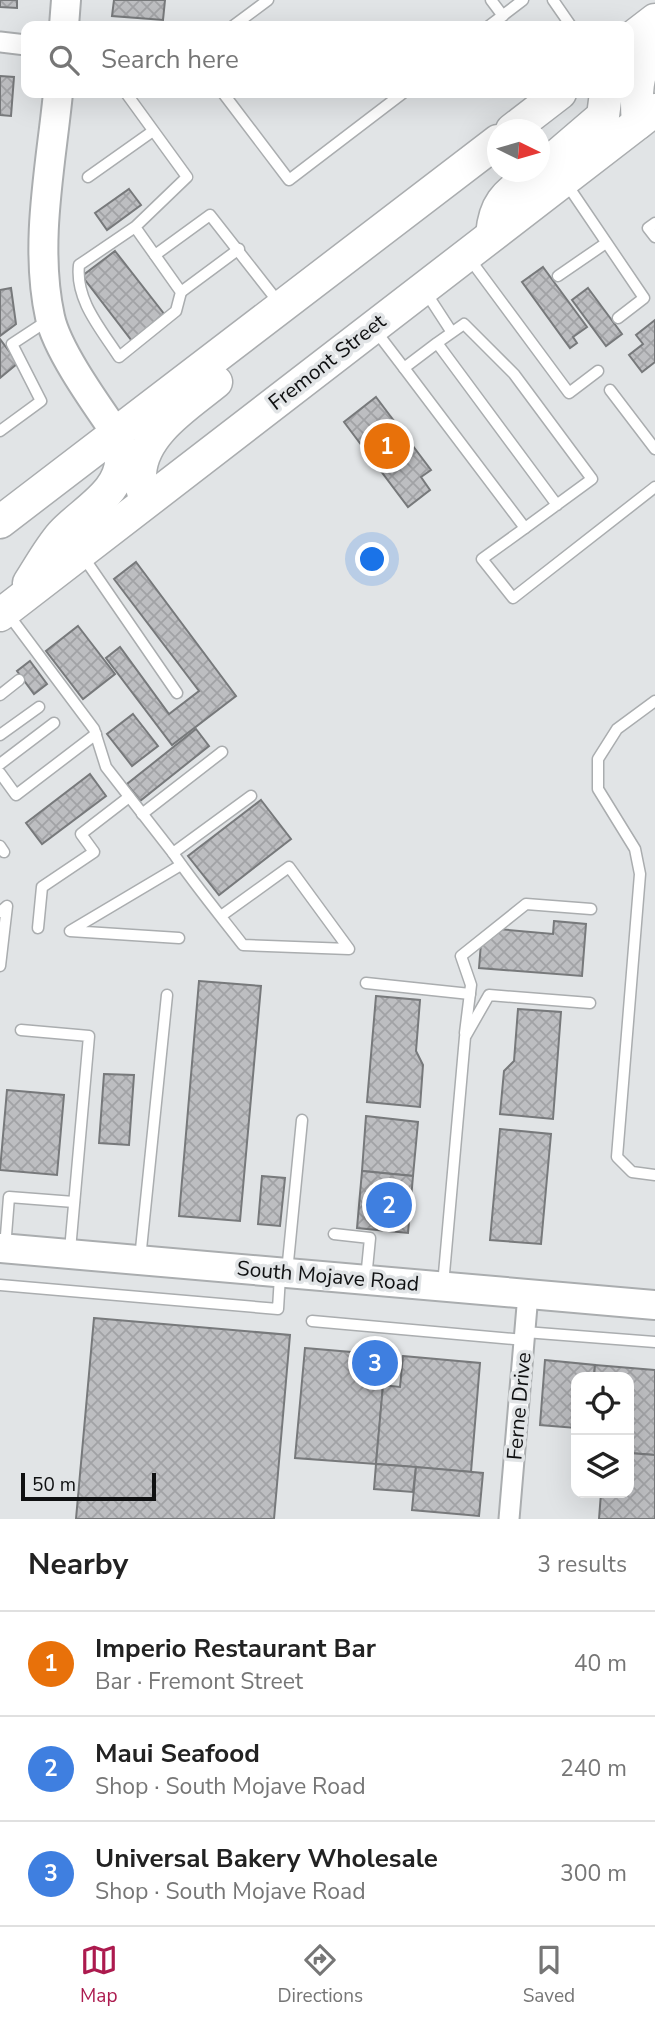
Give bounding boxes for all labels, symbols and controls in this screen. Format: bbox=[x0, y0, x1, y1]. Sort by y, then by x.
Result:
search box bbox=[21, 21, 634, 98]
icon: search bbox=[45, 41, 83, 79]
text: Search here bbox=[101, 42, 239, 77]
north arrow bbox=[487, 119, 550, 182]
street label: Fremont Street bbox=[263, 307, 392, 417]
pin: 1 bbox=[364, 420, 410, 472]
your location bbox=[355, 542, 389, 576]
pin: 2 bbox=[366, 1179, 412, 1231]
street label: South Mojave Road bbox=[236, 1254, 420, 1298]
pin: 3 bbox=[352, 1337, 398, 1389]
street label: Ferne Drive bbox=[500, 1351, 538, 1461]
map controls bbox=[571, 1372, 634, 1498]
button: locate bbox=[571, 1372, 634, 1435]
button: layers bbox=[571, 1435, 634, 1498]
scale bar bbox=[21, 1470, 156, 1502]
text: 50 m bbox=[32, 1472, 76, 1498]
text: Nearby bbox=[28, 1544, 128, 1585]
text: 3 results bbox=[537, 1549, 627, 1580]
text: Imperio Restaurant Bar bbox=[95, 1631, 376, 1666]
text: 1 bbox=[44, 1648, 58, 1679]
text: 40 m bbox=[574, 1648, 627, 1679]
text: Bar · Fremont Street bbox=[95, 1666, 303, 1697]
text: Maui Seafood bbox=[95, 1736, 260, 1771]
text: 2 bbox=[44, 1753, 58, 1784]
text: 240 m bbox=[560, 1753, 627, 1784]
text: Shop · South Mojave Road bbox=[95, 1771, 366, 1802]
text: Universal Bakery Wholesale bbox=[95, 1841, 438, 1876]
text: 3 bbox=[44, 1858, 58, 1889]
text: 300 m bbox=[560, 1858, 627, 1889]
text: Shop · South Mojave Road bbox=[95, 1876, 366, 1907]
tab: Map bbox=[80, 1941, 118, 2009]
tab: Directions bbox=[277, 1941, 363, 2009]
tab: Saved bbox=[523, 1941, 575, 2009]

